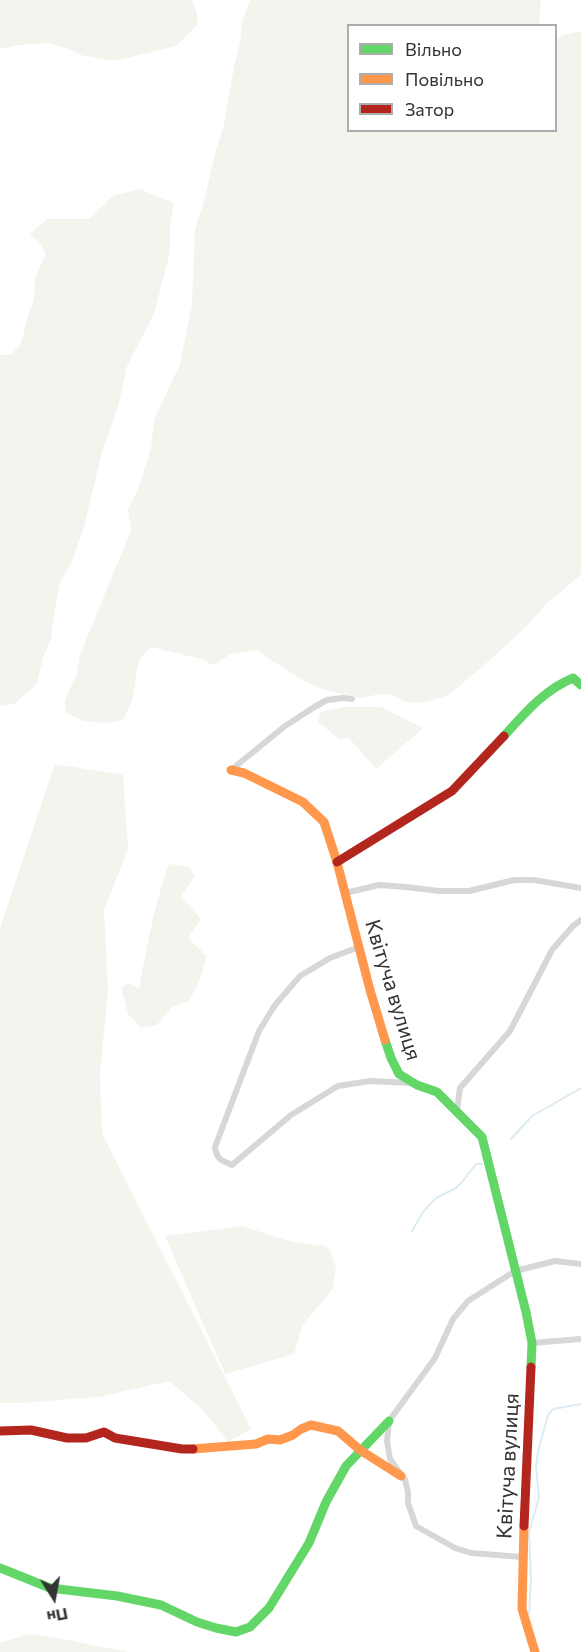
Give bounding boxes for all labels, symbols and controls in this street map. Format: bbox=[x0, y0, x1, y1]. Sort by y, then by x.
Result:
legend bbox=[347, 24, 557, 132]
text: Вільно bbox=[405, 38, 462, 60]
text: Повільно bbox=[405, 68, 484, 90]
text: Затор bbox=[405, 98, 454, 120]
street label: Квітуча вулиця bbox=[360, 916, 426, 1064]
street label: Квітуча вулиця bbox=[492, 1392, 524, 1540]
north arrow bbox=[24, 1568, 84, 1628]
text: Пн bbox=[45, 1605, 70, 1628]

